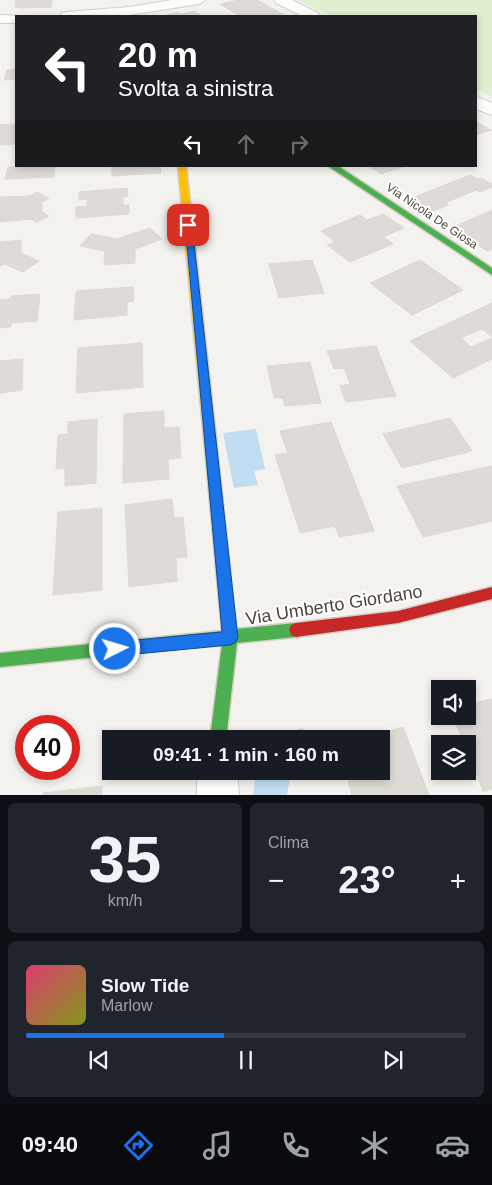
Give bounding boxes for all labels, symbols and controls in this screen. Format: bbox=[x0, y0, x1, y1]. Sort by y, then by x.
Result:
icon: left bbox=[35, 35, 100, 100]
text: 20 m bbox=[118, 35, 198, 74]
text: Svolta a sinistra bbox=[118, 76, 273, 101]
icon: left bbox=[179, 130, 207, 158]
icon: ahead bbox=[232, 130, 260, 158]
icon: right bbox=[285, 130, 313, 158]
street label: Via Nicola De Giosa bbox=[384, 180, 481, 252]
pin bbox=[167, 204, 209, 246]
icon: arrive bbox=[174, 211, 202, 239]
street label: Via Umberto Giordano bbox=[244, 581, 424, 629]
position arrow bbox=[88, 622, 140, 674]
map controls bbox=[431, 680, 476, 780]
button: sound bbox=[431, 680, 476, 725]
speed limit sign: 40 bbox=[15, 715, 80, 780]
button: layers bbox=[431, 735, 476, 780]
text: 09:41 · 1 min · 160 m bbox=[153, 744, 339, 765]
text: 35 bbox=[89, 823, 161, 896]
text: Clima bbox=[268, 834, 309, 851]
text: 23° bbox=[338, 859, 396, 901]
text: − bbox=[268, 865, 284, 896]
text: + bbox=[450, 865, 466, 896]
text: km/h bbox=[108, 892, 142, 909]
text: Slow Tide bbox=[101, 975, 189, 996]
text: Marlow bbox=[101, 997, 153, 1014]
icon: previous bbox=[85, 1046, 113, 1074]
icon: pause bbox=[232, 1046, 260, 1074]
icon: next bbox=[379, 1046, 407, 1074]
icon: directions bbox=[121, 1128, 156, 1163]
icon: music bbox=[200, 1128, 235, 1163]
icon: phone bbox=[278, 1128, 313, 1163]
icon: climate bbox=[357, 1128, 392, 1163]
icon: car bbox=[435, 1128, 470, 1163]
text: 09:40 bbox=[22, 1132, 78, 1157]

